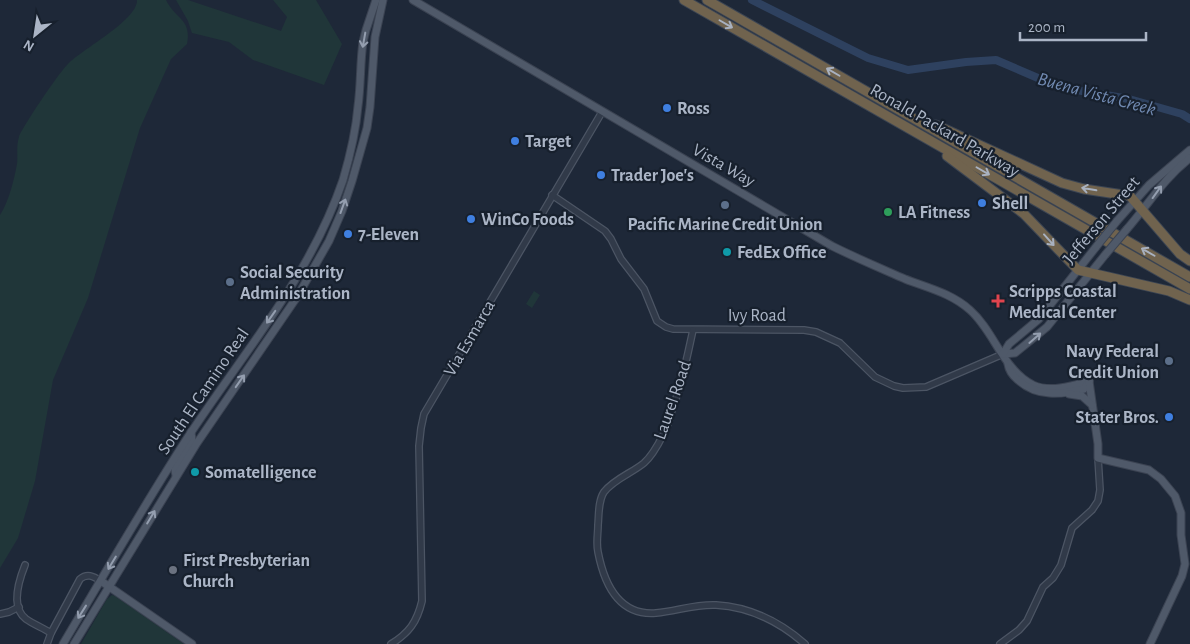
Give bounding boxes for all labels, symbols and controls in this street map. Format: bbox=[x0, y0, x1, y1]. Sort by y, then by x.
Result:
north arrow bbox=[10, 10, 60, 60]
scale bar bbox=[1020, 10, 1146, 42]
one-way arrow bbox=[719, 19, 734, 29]
text: 200 m bbox=[1028, 20, 1065, 35]
one-way arrow bbox=[358, 31, 368, 47]
text: N bbox=[21, 37, 37, 54]
one-way arrow bbox=[826, 66, 840, 76]
water label: Buena Vista Creek bbox=[1035, 70, 1158, 119]
street label: Ronald Packard Parkway bbox=[867, 81, 1023, 181]
place label: Ross bbox=[677, 100, 710, 118]
marker: Ross bbox=[661, 102, 673, 114]
place label: Target bbox=[525, 133, 571, 151]
marker: Target bbox=[509, 135, 521, 147]
street label: Vista Way bbox=[689, 141, 758, 191]
one-way arrow bbox=[976, 166, 990, 176]
place label: Trader Joe's bbox=[611, 167, 694, 185]
marker: Trader Joe's bbox=[595, 169, 607, 181]
street label: Jefferson Street bbox=[1060, 173, 1144, 268]
one-way arrow bbox=[1081, 183, 1097, 193]
one-way arrow bbox=[1152, 185, 1162, 199]
place label: Shell bbox=[992, 195, 1028, 213]
marker: Shell bbox=[976, 197, 988, 209]
one-way arrow bbox=[339, 198, 349, 214]
marker: Pacific Marine Credit Union bbox=[719, 199, 731, 211]
place label: LA Fitness bbox=[898, 204, 970, 222]
marker: LA Fitness bbox=[882, 206, 894, 218]
place label: WinCo Foods bbox=[481, 211, 574, 229]
marker: WinCo Foods bbox=[465, 213, 477, 225]
place label: Pacific Marine Credit Union bbox=[627, 216, 823, 234]
place label: 7-Eleven bbox=[358, 226, 419, 244]
marker: 7-Eleven bbox=[342, 228, 354, 240]
one-way arrow bbox=[1043, 234, 1055, 247]
place label: FedEx Office bbox=[737, 244, 827, 262]
marker: FedEx Office bbox=[721, 246, 733, 258]
one-way arrow bbox=[1142, 246, 1156, 256]
place label: Social Security Administration bbox=[240, 264, 350, 303]
marker: Social Security Administration bbox=[224, 276, 236, 288]
place label: Scripps Coastal Medical Center bbox=[1009, 283, 1117, 322]
marker: Scripps Coastal Medical Center bbox=[991, 294, 1005, 308]
street label: Via Esmarca bbox=[441, 297, 499, 380]
street label: Ivy Road bbox=[728, 307, 786, 325]
one-way arrow bbox=[266, 310, 276, 324]
street label: South El Camino Real bbox=[155, 325, 253, 458]
one-way arrow bbox=[1028, 333, 1041, 344]
place label: Navy Federal Credit Union bbox=[1066, 343, 1159, 382]
marker: Navy Federal Credit Union bbox=[1163, 355, 1175, 367]
street label: Laurel Road bbox=[651, 359, 695, 442]
one-way arrow bbox=[235, 374, 245, 388]
place label: Stater Bros. bbox=[1076, 409, 1159, 427]
marker: Stater Bros. bbox=[1163, 411, 1175, 423]
place label: Somatelligence bbox=[205, 464, 317, 482]
marker: Somatelligence bbox=[189, 466, 201, 478]
one-way arrow bbox=[147, 511, 157, 525]
place label: First Presbyterian Church bbox=[183, 552, 310, 591]
one-way arrow bbox=[107, 555, 117, 570]
marker: First Presbyterian Church bbox=[167, 564, 179, 576]
one-way arrow bbox=[76, 605, 86, 619]

